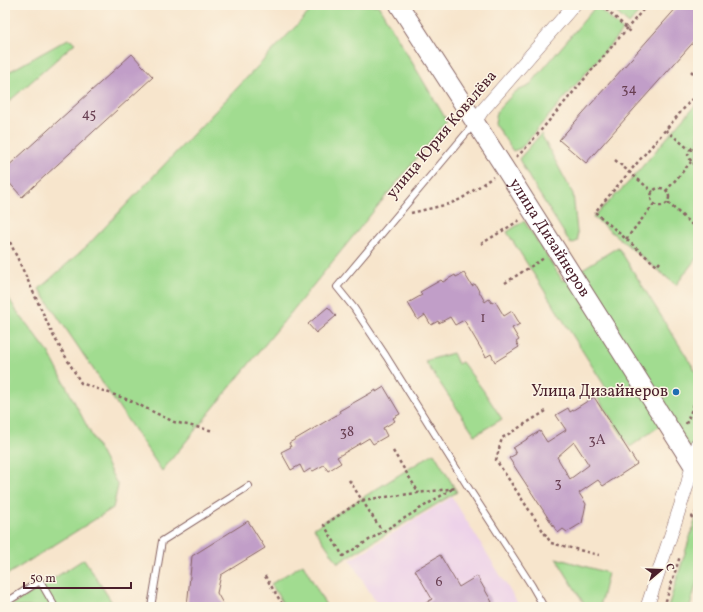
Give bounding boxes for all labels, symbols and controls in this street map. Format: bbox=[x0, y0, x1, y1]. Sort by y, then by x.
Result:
street label: улица Юрия Ковалёва bbox=[382, 66, 502, 204]
house number: 34 bbox=[621, 80, 637, 99]
house number: 45 bbox=[82, 105, 96, 124]
street label: улица Дизайнеров bbox=[503, 174, 595, 302]
house number: 1 bbox=[480, 309, 486, 328]
place label: Улица Дизайнеров bbox=[531, 381, 668, 403]
marker: Улица Дизайнеров bbox=[671, 387, 681, 397]
house number: 38 bbox=[340, 423, 354, 442]
house number: 3А bbox=[588, 431, 606, 450]
house number: 3 bbox=[554, 474, 562, 493]
north arrow bbox=[641, 550, 681, 590]
text: С bbox=[661, 561, 677, 573]
scale bar bbox=[24, 564, 131, 590]
text: 50 m bbox=[30, 571, 56, 587]
house number: 6 bbox=[435, 573, 443, 592]

